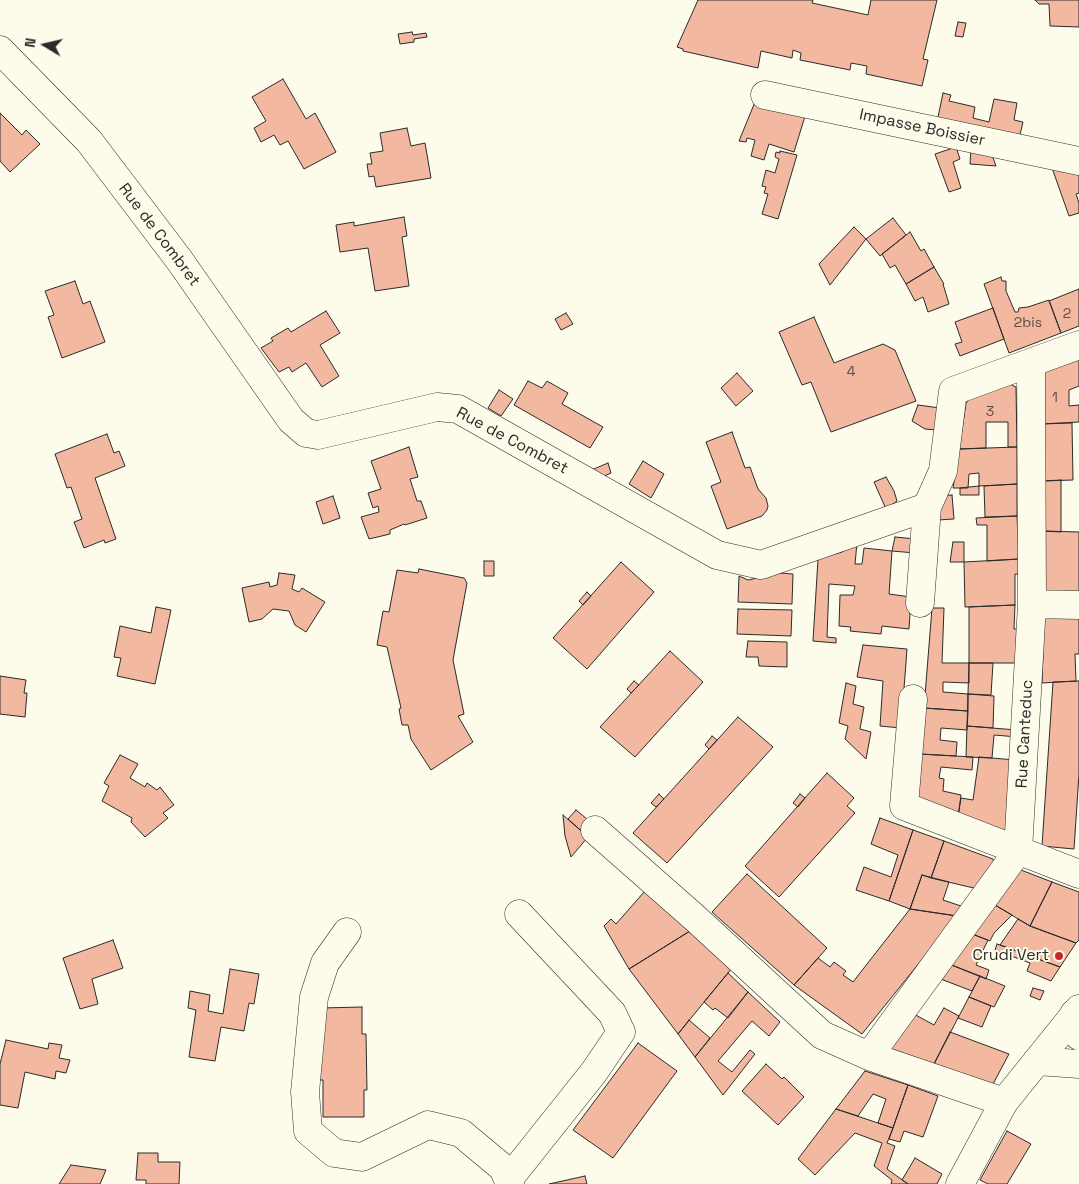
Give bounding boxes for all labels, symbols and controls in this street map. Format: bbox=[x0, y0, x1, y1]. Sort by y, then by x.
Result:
north arrow bbox=[20, 20, 70, 70]
text: N bbox=[21, 37, 40, 49]
street label: Impasse Boissier bbox=[857, 105, 987, 151]
street label: Rue de Combret bbox=[114, 180, 204, 290]
house number: 2 bbox=[1063, 306, 1071, 322]
house number: 2bis bbox=[1014, 315, 1042, 331]
house number: 4 bbox=[847, 364, 855, 380]
house number: 1 bbox=[1052, 390, 1058, 406]
street label: Rue de Combret bbox=[453, 403, 571, 479]
house number: 3 bbox=[986, 404, 994, 420]
street label: Rue Canteduc bbox=[1013, 679, 1037, 789]
place label: Crudi Vert bbox=[972, 946, 1049, 966]
marker: Crudi Vert bbox=[1053, 950, 1065, 962]

